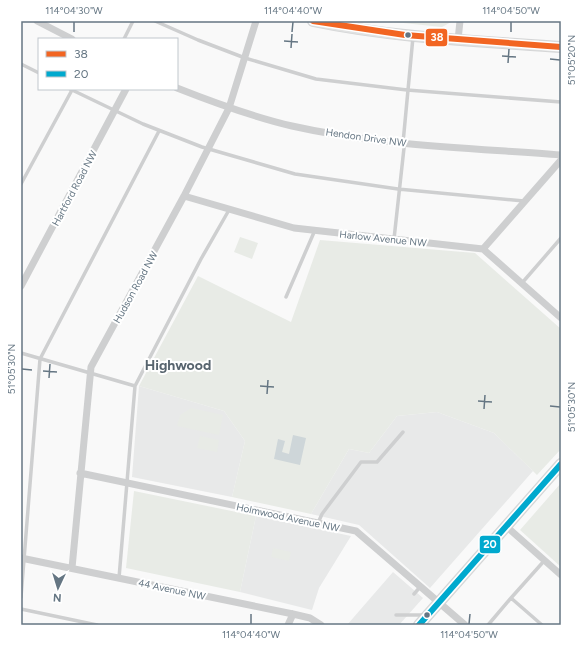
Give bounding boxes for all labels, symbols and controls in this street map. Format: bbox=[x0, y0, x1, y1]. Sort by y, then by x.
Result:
text: 114°04'30"W bbox=[45, 4, 103, 17]
text: 114°04'40"W bbox=[264, 4, 322, 17]
text: 114°04'50"W bbox=[482, 4, 540, 17]
line badge: 38 bbox=[425, 28, 448, 47]
unlabelled marker bbox=[403, 30, 413, 40]
text: 38 bbox=[431, 31, 444, 44]
text: 51°05'20"N bbox=[565, 35, 578, 85]
legend bbox=[38, 38, 178, 90]
text: 38 bbox=[74, 47, 88, 61]
text: 20 bbox=[74, 67, 89, 81]
street label: Hendon Drive NW bbox=[325, 125, 407, 150]
street label: Hartford Road NW bbox=[49, 148, 100, 228]
street label: Harlow Avenue NW bbox=[339, 227, 428, 250]
street label: Hudson Road NW bbox=[110, 249, 161, 326]
text: 51°05'30"N bbox=[5, 344, 18, 394]
district label: Highwood bbox=[145, 357, 211, 374]
text: 51°05'30"N bbox=[565, 382, 578, 432]
street label: Holmwood Avenue NW bbox=[235, 500, 341, 535]
line badge: 20 bbox=[479, 535, 501, 554]
text: 20 bbox=[483, 538, 497, 551]
north arrow bbox=[38, 568, 78, 608]
street label: 44 Avenue NW bbox=[137, 576, 207, 603]
text: N bbox=[53, 591, 62, 604]
unlabelled marker bbox=[422, 610, 432, 620]
text: 114°04'40"W bbox=[222, 628, 280, 641]
text: 114°04'50"W bbox=[440, 628, 498, 641]

